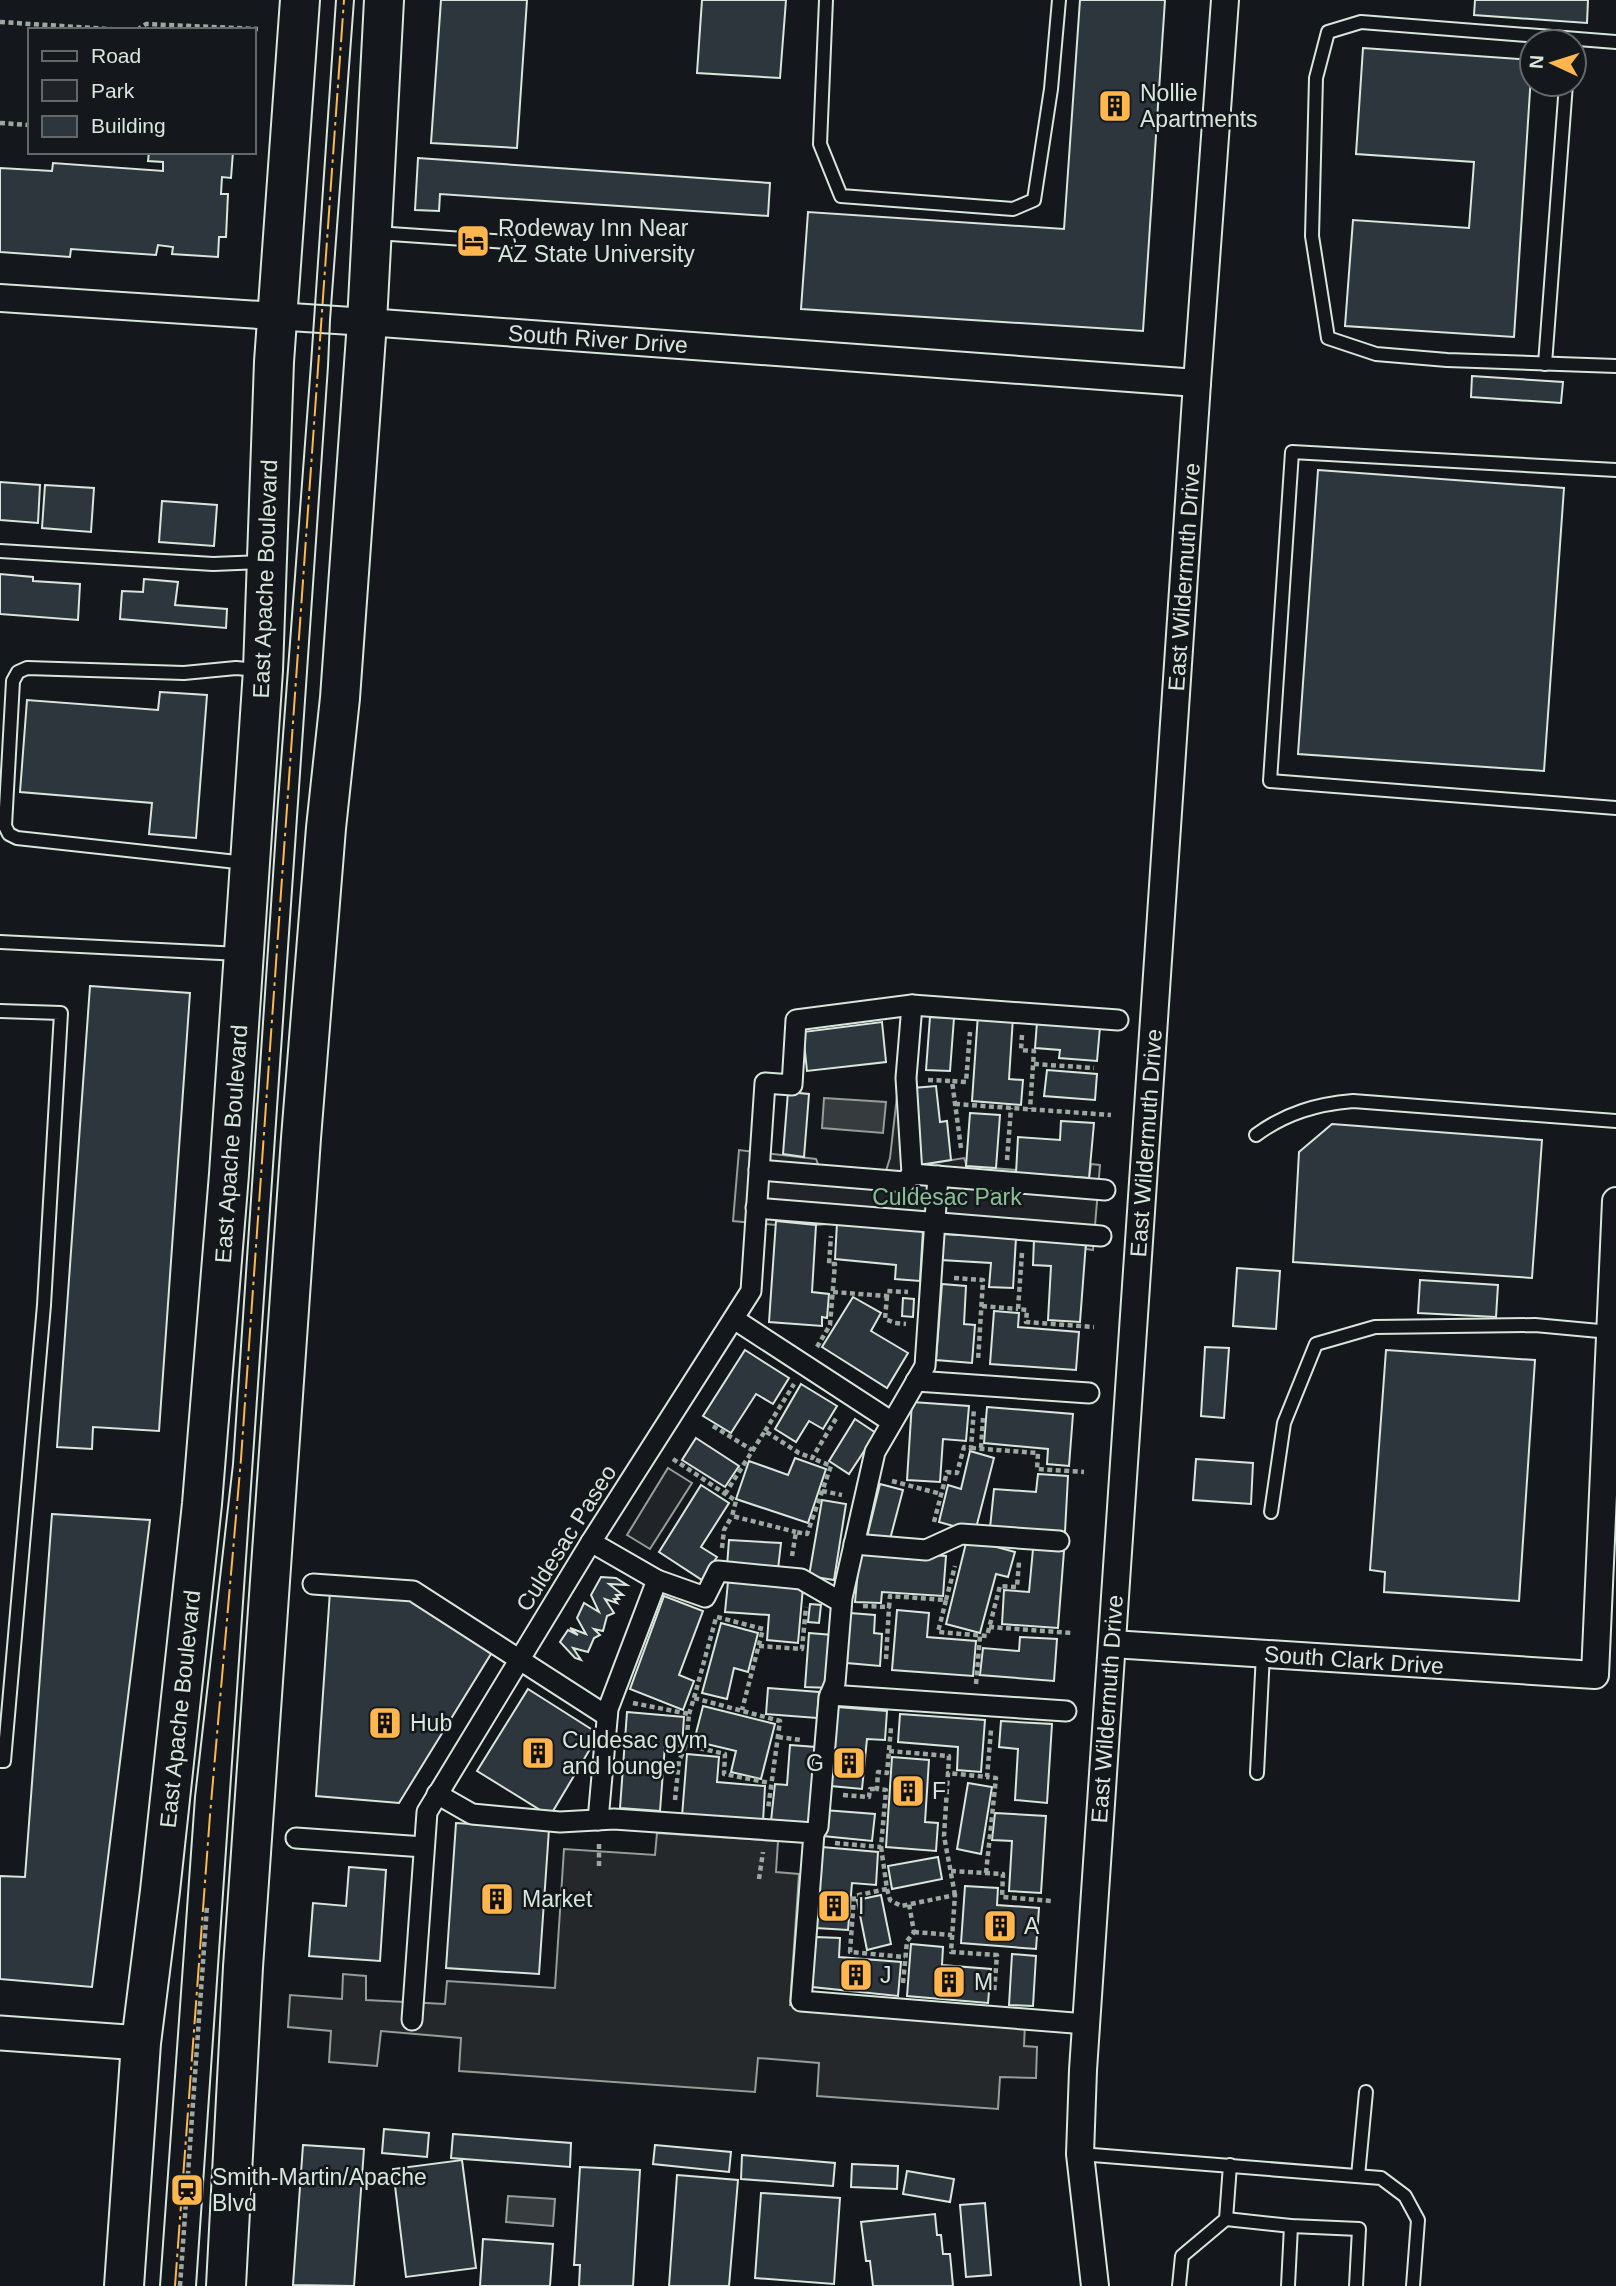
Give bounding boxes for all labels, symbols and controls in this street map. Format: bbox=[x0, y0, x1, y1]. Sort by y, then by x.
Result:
legend bbox=[28, 28, 256, 154]
north arrow bbox=[1518, 28, 1588, 98]
text: Road bbox=[91, 44, 141, 67]
text: N bbox=[1526, 54, 1547, 69]
text: Park bbox=[91, 79, 135, 102]
place label: Nollie Apartments bbox=[1140, 80, 1258, 132]
building icon: Nollie Apartments bbox=[1096, 87, 1134, 125]
text: Building bbox=[91, 114, 166, 137]
place label: Rodeway Inn Near AZ State University bbox=[498, 215, 695, 267]
hotel icon: Rodeway Inn Near AZ State University bbox=[454, 222, 492, 260]
street label: South River Drive bbox=[507, 320, 689, 358]
street label: East Apache Boulevard bbox=[248, 459, 282, 699]
street label: East Wildermuth Drive bbox=[1163, 462, 1205, 692]
street label: East Apache Boulevard bbox=[210, 1024, 252, 1264]
street label: East Wildermuth Drive bbox=[1125, 1028, 1167, 1258]
park label: Culdesac Park bbox=[872, 1184, 1022, 1210]
street label: Culdesac Paseo bbox=[511, 1460, 621, 1616]
street label: East Apache Boulevard bbox=[155, 1589, 205, 1829]
street label: East Wildermuth Drive bbox=[1086, 1594, 1128, 1824]
street label: South Clark Drive bbox=[1263, 1641, 1445, 1679]
building icon: Hub bbox=[366, 1704, 404, 1742]
place label: Hub bbox=[410, 1710, 452, 1736]
place label: Culdesac gym and lounge bbox=[562, 1727, 708, 1779]
building icon: Culdesac gym and lounge bbox=[519, 1734, 557, 1772]
building icon: G bbox=[830, 1744, 868, 1782]
place label: G bbox=[806, 1750, 824, 1776]
building icon: F bbox=[889, 1772, 927, 1810]
place label: F bbox=[932, 1778, 946, 1804]
building icon: Market bbox=[478, 1880, 516, 1918]
place label: Market bbox=[522, 1886, 593, 1912]
building icon: I bbox=[815, 1887, 853, 1925]
place label: I bbox=[858, 1893, 864, 1919]
building icon: A bbox=[981, 1907, 1019, 1945]
place label: A bbox=[1024, 1913, 1040, 1939]
building icon: J bbox=[837, 1956, 875, 1994]
place label: J bbox=[880, 1962, 892, 1988]
building icon: M bbox=[930, 1963, 968, 2001]
place label: M bbox=[974, 1969, 993, 1995]
place label: Smith-Martin/Apache Blvd bbox=[212, 2164, 427, 2216]
station icon: Smith-Martin/Apache Blvd bbox=[168, 2171, 206, 2209]

